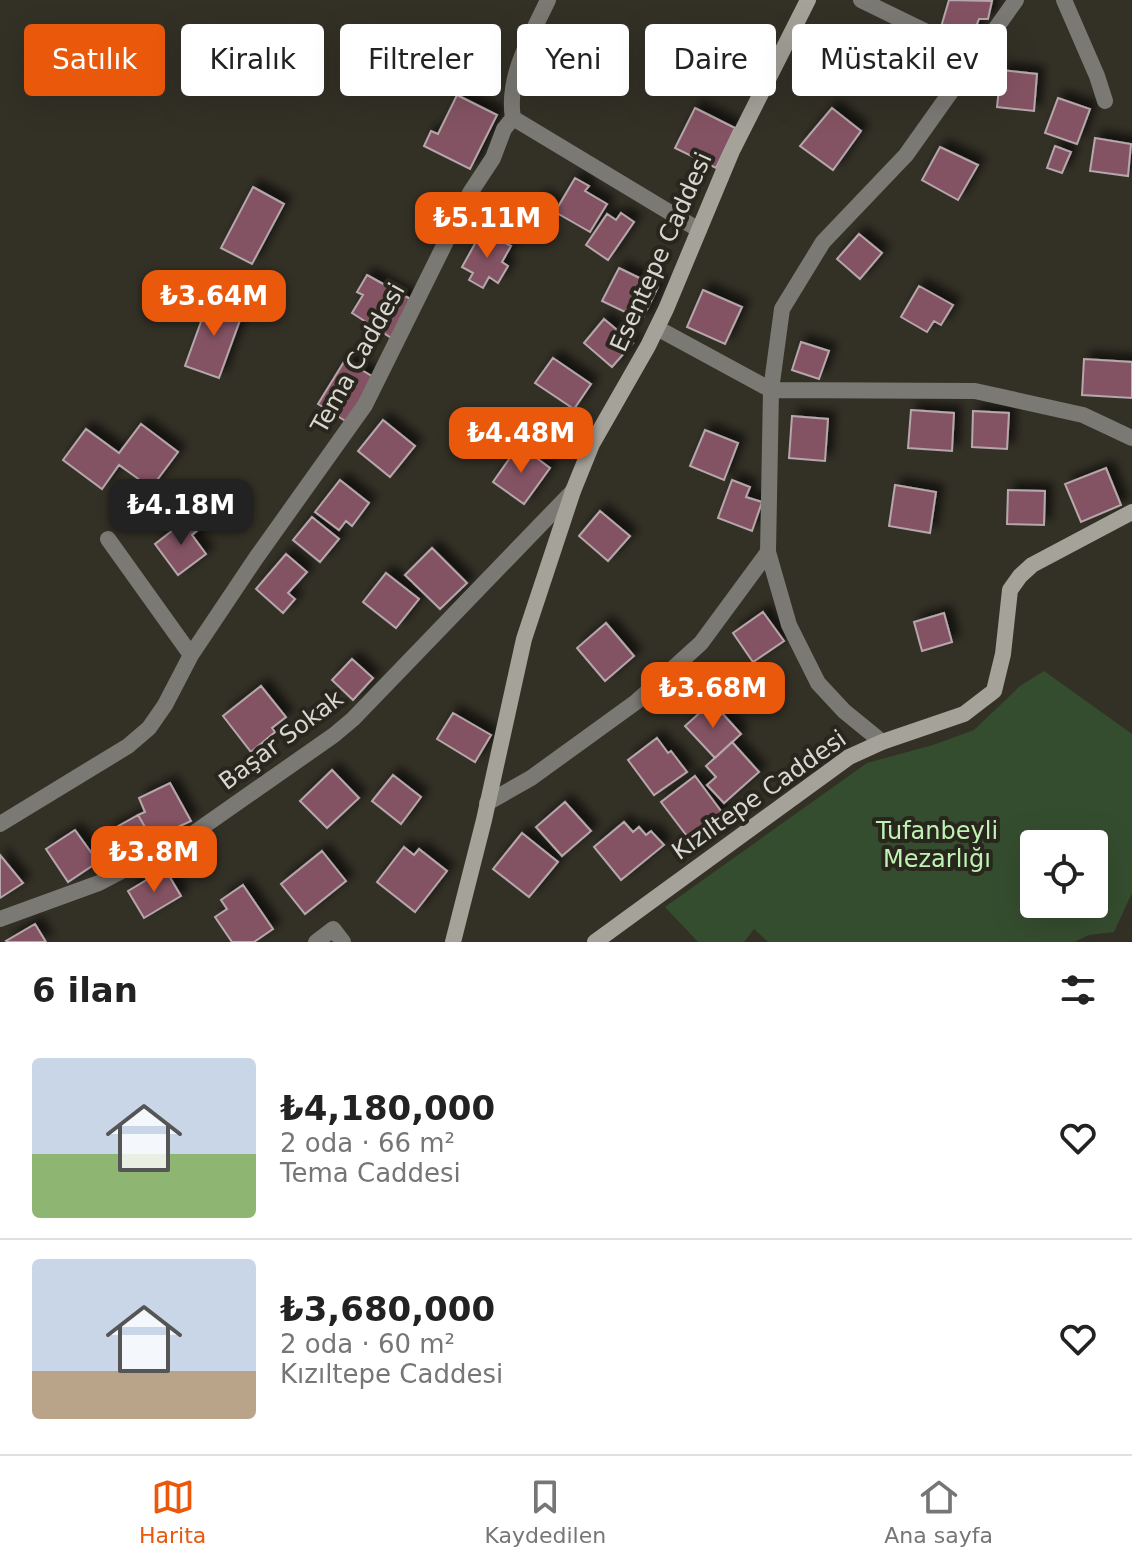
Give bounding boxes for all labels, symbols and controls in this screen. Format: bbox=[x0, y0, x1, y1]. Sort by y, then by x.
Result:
chip: Satılık bbox=[24, 24, 165, 96]
chip: Kiralık bbox=[181, 24, 324, 96]
chip: Filtreler bbox=[340, 24, 501, 96]
chip: Yeni bbox=[517, 24, 629, 96]
chip: Daire bbox=[645, 24, 776, 96]
chip: Müstakil ev bbox=[792, 24, 1007, 96]
street label: Esentepe Caddesi bbox=[604, 148, 718, 356]
pin: ₺5.11M bbox=[422, 192, 552, 260]
text: ₺5.11M bbox=[433, 203, 541, 233]
pin: ₺3.64M bbox=[149, 270, 279, 338]
street label: Tema Caddesi bbox=[305, 278, 411, 439]
text: ₺3.64M bbox=[160, 281, 268, 311]
pin: ₺4.48M bbox=[456, 407, 586, 475]
text: ₺4.48M bbox=[467, 418, 575, 448]
pin: ₺4.18M bbox=[116, 479, 246, 547]
text: ₺4.18M bbox=[127, 490, 235, 520]
pin: ₺3.68M bbox=[648, 662, 778, 730]
text: ₺3.68M bbox=[659, 673, 767, 703]
street label: Başar Sokak bbox=[214, 684, 349, 796]
street label: Kızıltepe Caddesi bbox=[667, 724, 851, 866]
park label: Tufanbeyli Mezarlığı bbox=[875, 817, 998, 873]
pin: ₺3.8M bbox=[98, 826, 210, 894]
map controls bbox=[1020, 830, 1108, 918]
button: locate bbox=[1020, 830, 1108, 918]
text: ₺3.8M bbox=[109, 837, 199, 867]
icon: filters bbox=[1056, 968, 1100, 1012]
text: 6 ilan bbox=[32, 970, 138, 1010]
text: ₺4,180,000 bbox=[280, 1088, 495, 1128]
icon: home bbox=[96, 1090, 192, 1186]
icon: heart bbox=[1056, 1116, 1100, 1160]
text: 2 oda · 66 m² bbox=[280, 1128, 455, 1158]
text: Tema Caddesi bbox=[280, 1158, 461, 1188]
text: ₺3,680,000 bbox=[280, 1289, 495, 1329]
icon: home bbox=[96, 1291, 192, 1387]
icon: heart bbox=[1056, 1317, 1100, 1361]
text: 2 oda · 60 m² bbox=[280, 1329, 455, 1359]
text: Kızıltepe Caddesi bbox=[280, 1359, 503, 1389]
tab: Harita bbox=[139, 1475, 206, 1548]
tab: Kaydedilen bbox=[484, 1475, 606, 1548]
tab: Ana sayfa bbox=[884, 1475, 993, 1548]

